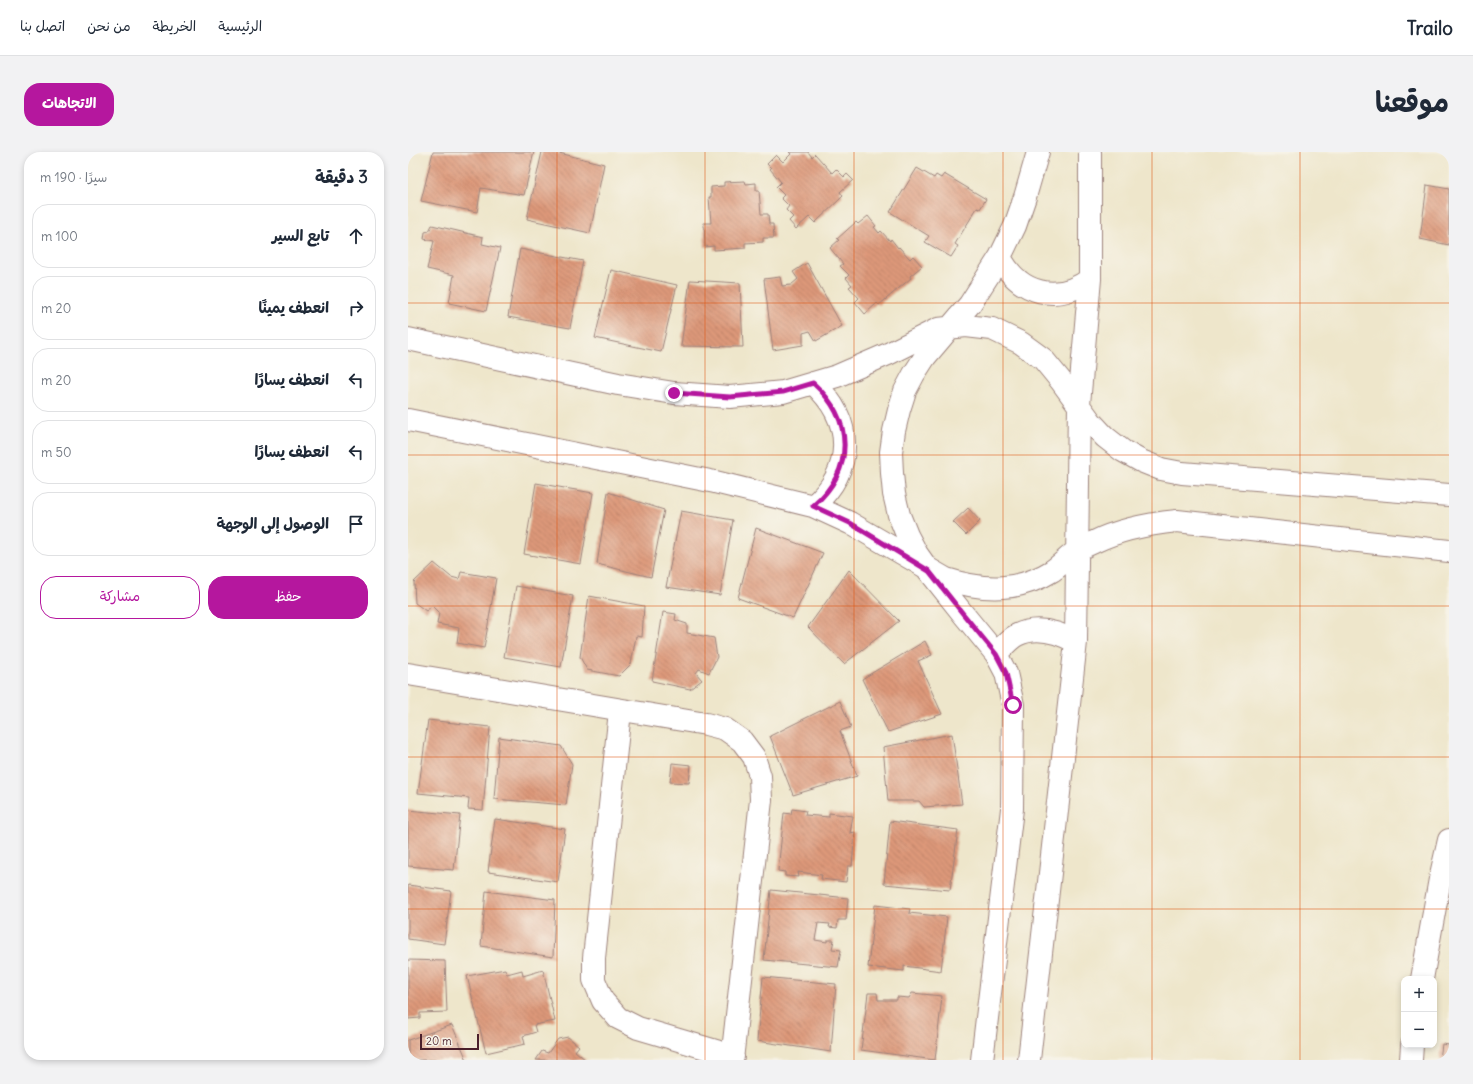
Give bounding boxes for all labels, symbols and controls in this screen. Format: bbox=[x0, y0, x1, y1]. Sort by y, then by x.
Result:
text: Trailo bbox=[1407, 16, 1453, 40]
text: اتصل بنا bbox=[20, 17, 65, 35]
text: من نحن bbox=[87, 17, 131, 35]
text: الخريطة bbox=[153, 17, 196, 35]
text: الرئيسية bbox=[218, 17, 262, 35]
button: الاتجاهات bbox=[24, 83, 114, 126]
text: موقعنا bbox=[1375, 84, 1449, 120]
text: 3 دقيقة bbox=[315, 166, 368, 188]
text: سيرًا · 190 m bbox=[40, 169, 107, 186]
icon: ahead bbox=[345, 225, 367, 247]
text: تابع السير bbox=[272, 226, 329, 245]
text: 100 m bbox=[41, 228, 78, 245]
icon: right bbox=[345, 297, 367, 319]
text: انعطف يمينًا bbox=[258, 298, 329, 317]
text: 20 m bbox=[41, 300, 71, 317]
icon: left bbox=[345, 369, 367, 391]
text: انعطف يسارًا bbox=[255, 370, 329, 389]
text: 20 m bbox=[41, 372, 71, 389]
route end bbox=[665, 384, 683, 402]
icon: left bbox=[345, 441, 367, 463]
text: انعطف يسارًا bbox=[255, 442, 329, 461]
text: 50 m bbox=[41, 444, 72, 461]
icon: arrive bbox=[345, 513, 367, 535]
text: الوصول إلى الوجهة bbox=[216, 514, 329, 533]
button: مشاركة bbox=[40, 576, 200, 619]
button: حفظ bbox=[208, 576, 368, 619]
route start bbox=[1004, 696, 1022, 714]
map controls bbox=[1401, 976, 1437, 1048]
button: + bbox=[1401, 976, 1437, 1012]
button: − bbox=[1401, 1012, 1437, 1048]
scale bar bbox=[420, 1032, 479, 1051]
text: 20 m bbox=[426, 1034, 452, 1048]

